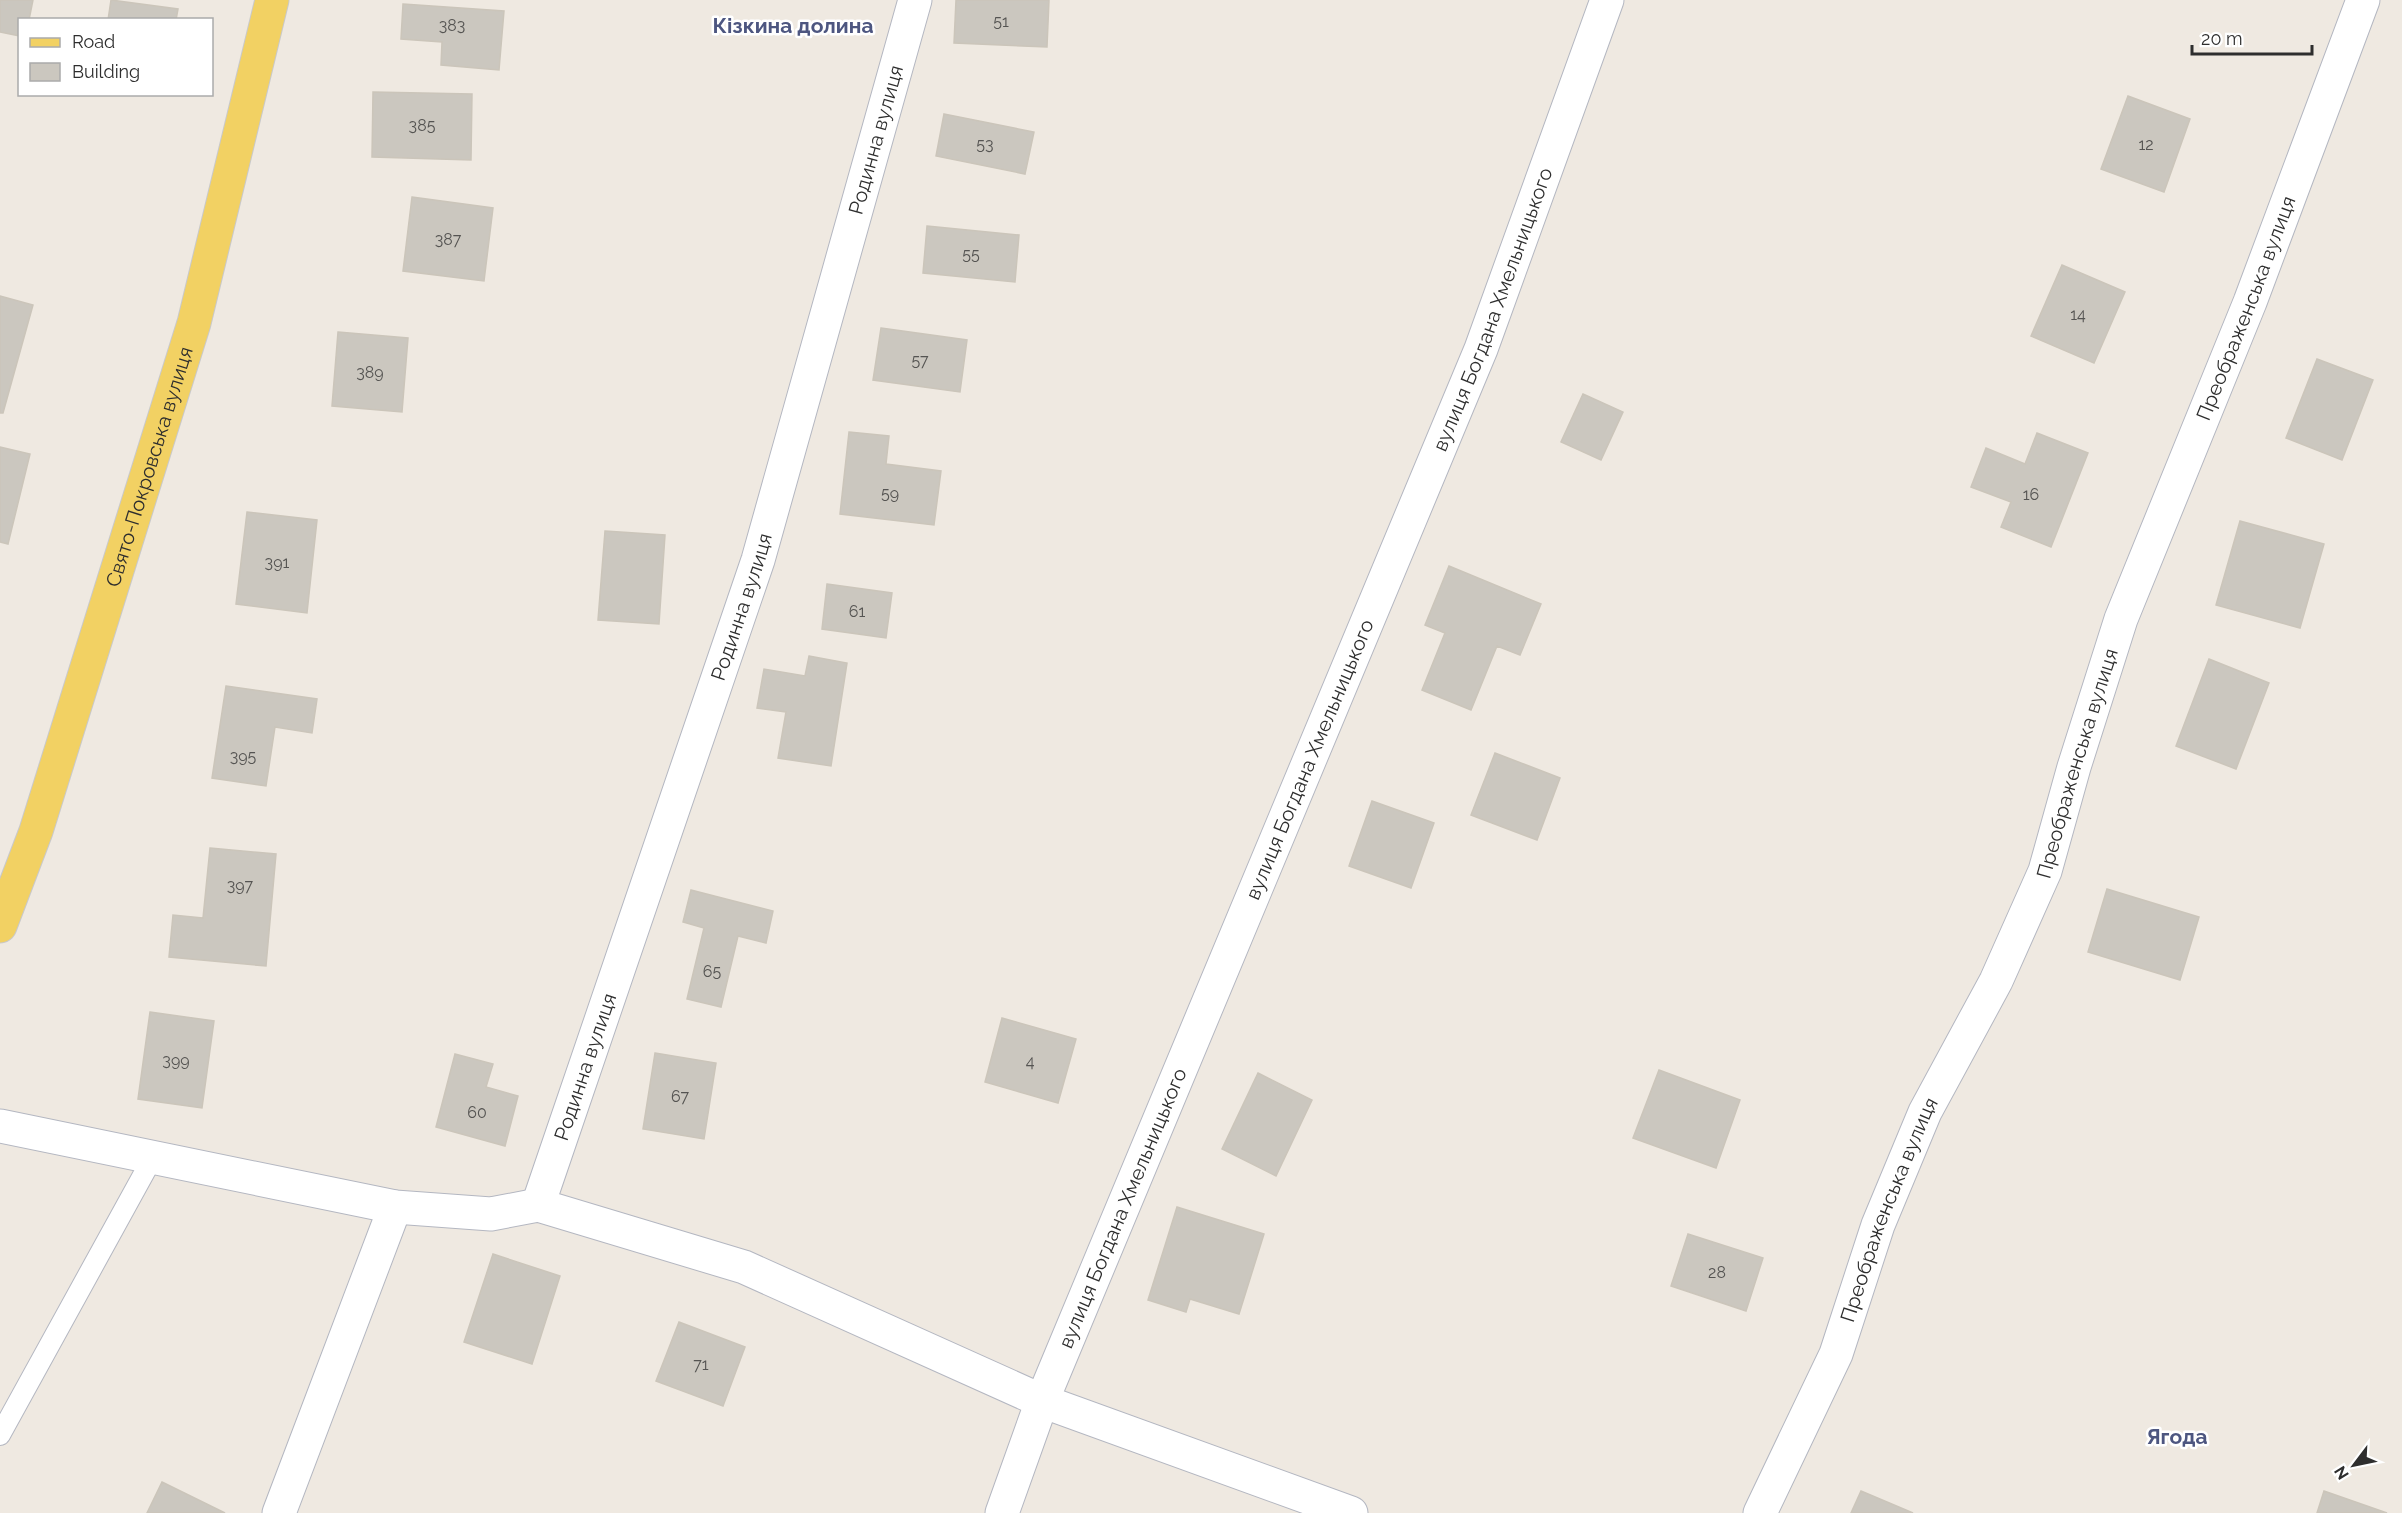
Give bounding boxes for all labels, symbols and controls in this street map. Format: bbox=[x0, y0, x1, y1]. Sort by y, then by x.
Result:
house number: 51 bbox=[993, 12, 1009, 31]
district label: Кізкина долина bbox=[713, 13, 873, 38]
house number: 383 bbox=[439, 16, 465, 35]
legend bbox=[18, 18, 213, 96]
scale bar bbox=[2192, 18, 2312, 56]
text: 20 m bbox=[2201, 28, 2243, 49]
text: Road bbox=[72, 31, 115, 52]
text: Building bbox=[72, 61, 140, 82]
street label: Родинна вулиця bbox=[843, 62, 908, 217]
house number: 385 bbox=[409, 116, 436, 135]
house number: 53 bbox=[976, 135, 994, 154]
house number: 12 bbox=[2138, 135, 2154, 154]
street label: вулиця Богдана Хмельницького bbox=[1428, 164, 1557, 455]
street label: Преображенська вулиця bbox=[2191, 193, 2301, 424]
house number: 387 bbox=[435, 230, 462, 249]
house number: 55 bbox=[962, 245, 980, 264]
house number: 14 bbox=[2070, 305, 2086, 324]
street label: Свято-Покровська вулиця bbox=[101, 344, 198, 590]
house number: 57 bbox=[911, 351, 929, 370]
house number: 389 bbox=[356, 363, 384, 382]
house number: 59 bbox=[881, 484, 899, 503]
house number: 16 bbox=[2023, 485, 2039, 504]
street label: Родинна вулиця bbox=[706, 530, 777, 684]
house number: 391 bbox=[265, 553, 290, 572]
house number: 61 bbox=[849, 602, 865, 621]
street label: вулиця Богдана Хмельницького bbox=[1241, 616, 1379, 903]
street label: Преображенська вулиця bbox=[2032, 645, 2123, 881]
house number: 395 bbox=[230, 747, 257, 766]
house number: 397 bbox=[227, 876, 254, 895]
house number: 65 bbox=[703, 962, 721, 981]
street label: Родинна вулиця bbox=[549, 990, 621, 1144]
house number: 399 bbox=[162, 1051, 190, 1070]
house number: 4 bbox=[1026, 1052, 1035, 1071]
street label: вулиця Богдана Хмельницького bbox=[1053, 1064, 1192, 1352]
house number: 67 bbox=[671, 1087, 690, 1106]
street label: Преображенська вулиця bbox=[1835, 1093, 1943, 1325]
house number: 60 bbox=[467, 1103, 487, 1122]
house number: 28 bbox=[1708, 1263, 1726, 1282]
house number: 71 bbox=[693, 1355, 709, 1374]
district label: Ягода bbox=[2146, 1424, 2208, 1449]
north arrow bbox=[2324, 1435, 2384, 1495]
text: N bbox=[2330, 1462, 2353, 1483]

